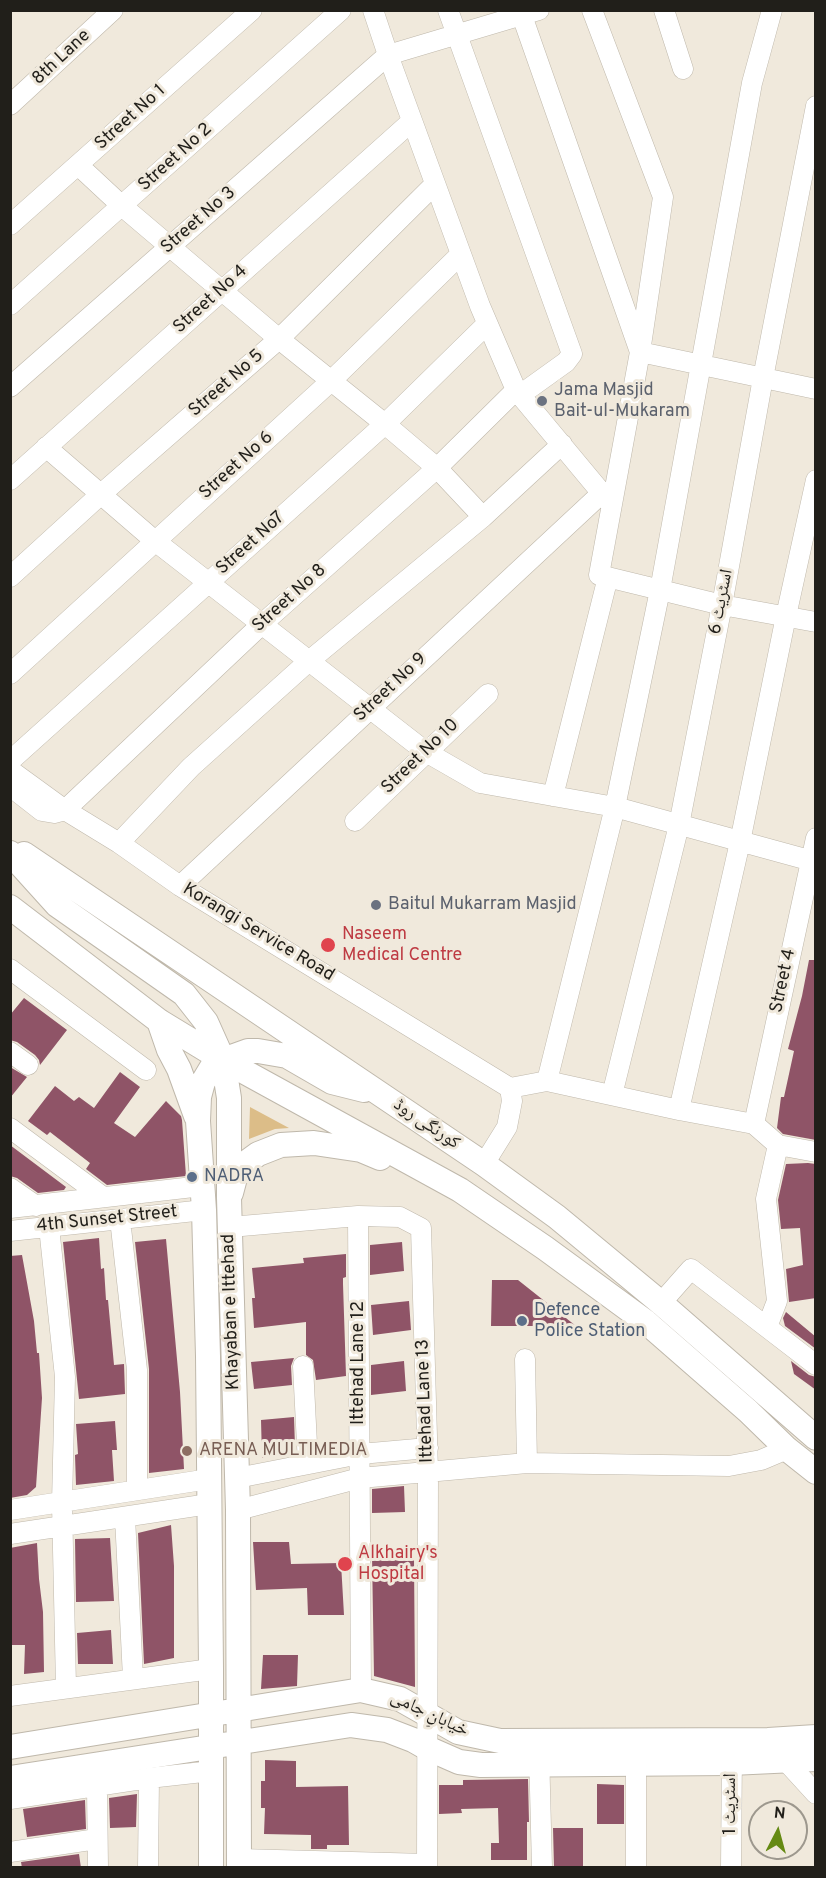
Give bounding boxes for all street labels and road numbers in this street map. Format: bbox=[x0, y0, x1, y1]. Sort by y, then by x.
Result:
street label: 8th Lane bbox=[29, 26, 95, 90]
street label: Street No 1 bbox=[91, 81, 171, 155]
street label: Street No 2 bbox=[135, 119, 217, 197]
street label: Street No 3 bbox=[157, 183, 241, 259]
street label: Street No 4 bbox=[170, 261, 252, 339]
street label: Street No 5 bbox=[185, 346, 269, 422]
street label: Street No 6 bbox=[196, 427, 278, 505]
street label: Street No7 bbox=[212, 508, 290, 580]
street label: Street No 8 bbox=[249, 560, 331, 638]
street label: اسٹریٹ 6 bbox=[705, 568, 739, 636]
street label: Street No 9 bbox=[350, 649, 432, 727]
street label: Street No 10 bbox=[378, 715, 464, 799]
street label: Korangi Service Road bbox=[178, 879, 338, 987]
street label: Street 4 bbox=[767, 947, 801, 1015]
street label: کورنگی روڈ bbox=[389, 1095, 463, 1155]
street label: 4th Sunset Street bbox=[36, 1202, 178, 1238]
street label: Khayaban e Ittehad bbox=[218, 1233, 246, 1391]
street label: Ittehad Lane 12 bbox=[348, 1301, 370, 1425]
street label: Ittehad Lane 13 bbox=[413, 1339, 439, 1463]
street label: خیابانِ جامی bbox=[387, 1688, 471, 1742]
street label: اسٹریٹ 1 bbox=[720, 1773, 742, 1835]

